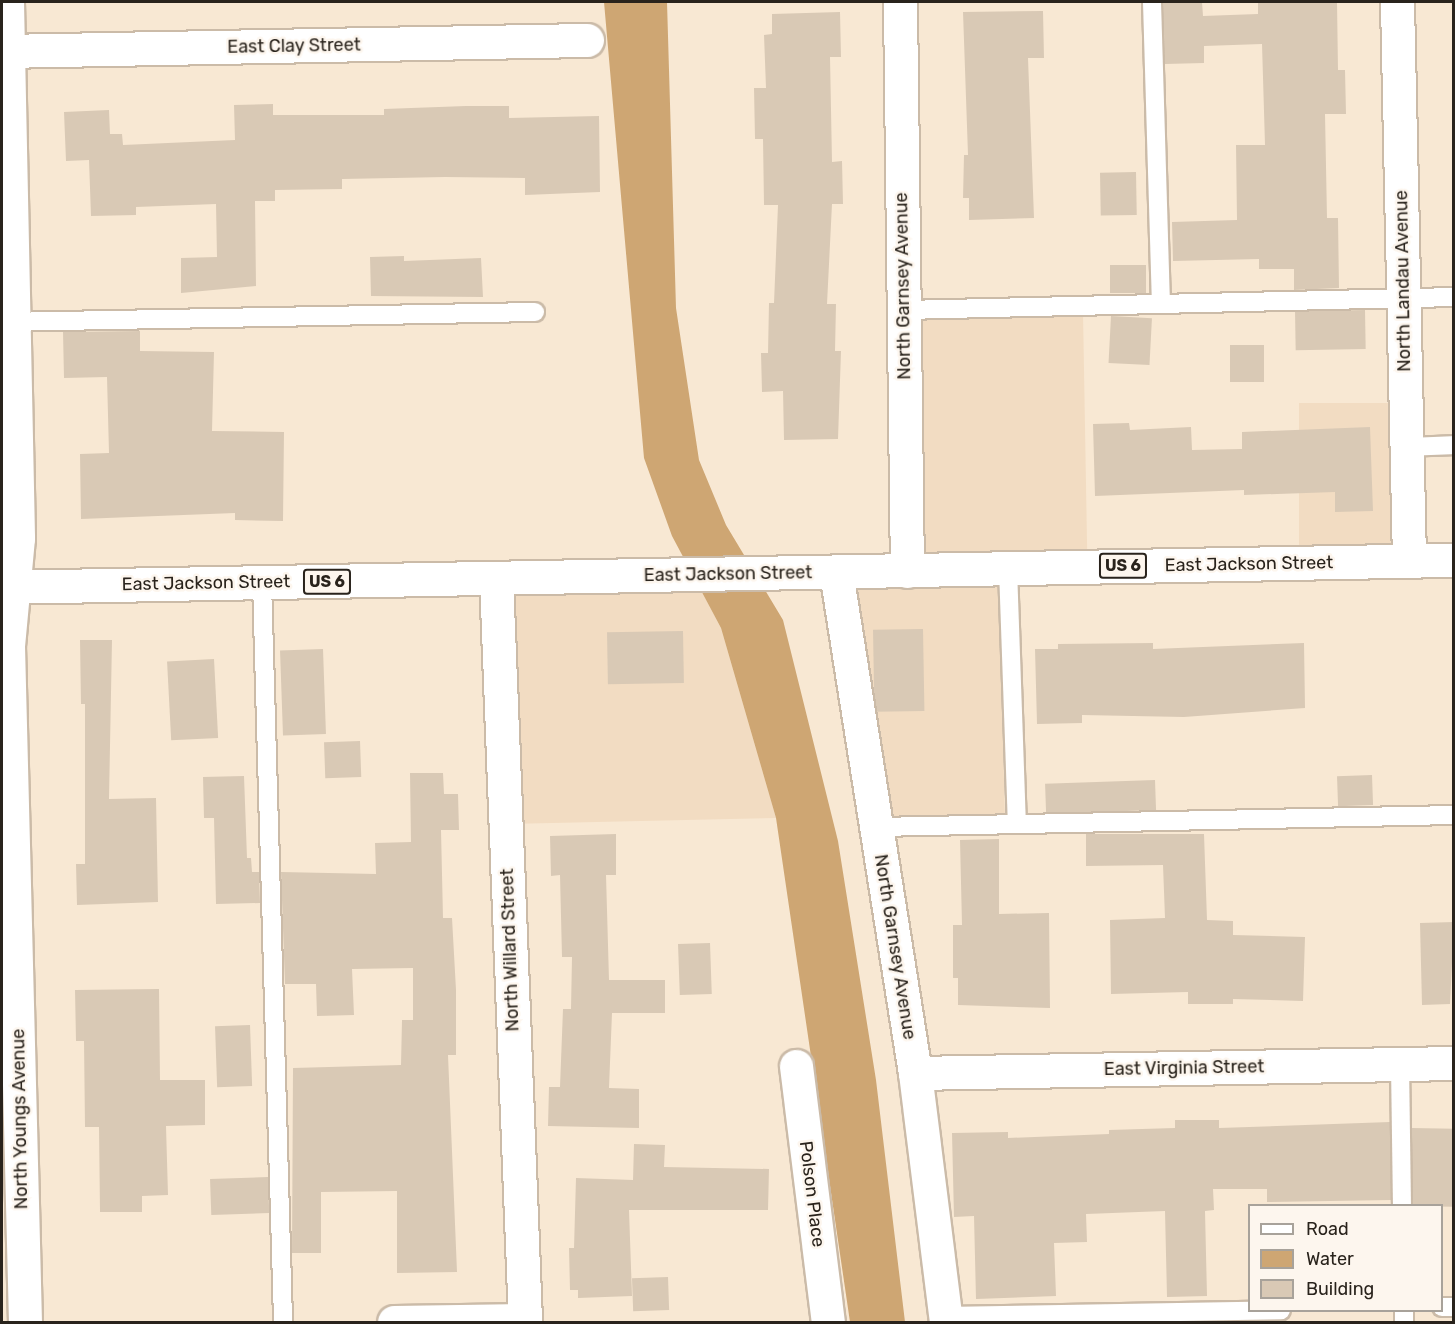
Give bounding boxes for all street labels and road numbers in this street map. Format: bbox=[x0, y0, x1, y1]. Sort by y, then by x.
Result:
street label: East Clay Street bbox=[227, 34, 361, 58]
street label: North Landau Avenue bbox=[1391, 190, 1415, 372]
street label: North Garnsey Avenue bbox=[891, 192, 915, 380]
street label: East Jackson Street bbox=[1164, 552, 1334, 576]
road number: US 6 bbox=[1098, 553, 1148, 579]
street label: East Jackson Street bbox=[643, 562, 813, 586]
road number: US 6 bbox=[302, 569, 352, 595]
street label: East Jackson Street bbox=[121, 571, 291, 595]
street label: North Garnsey Avenue bbox=[870, 852, 920, 1042]
street label: North Willard Street bbox=[496, 868, 524, 1032]
street label: North Youngs Avenue bbox=[8, 1028, 32, 1210]
street label: East Virginia Street bbox=[1103, 1056, 1265, 1080]
street label: Polson Place bbox=[795, 1140, 829, 1248]

